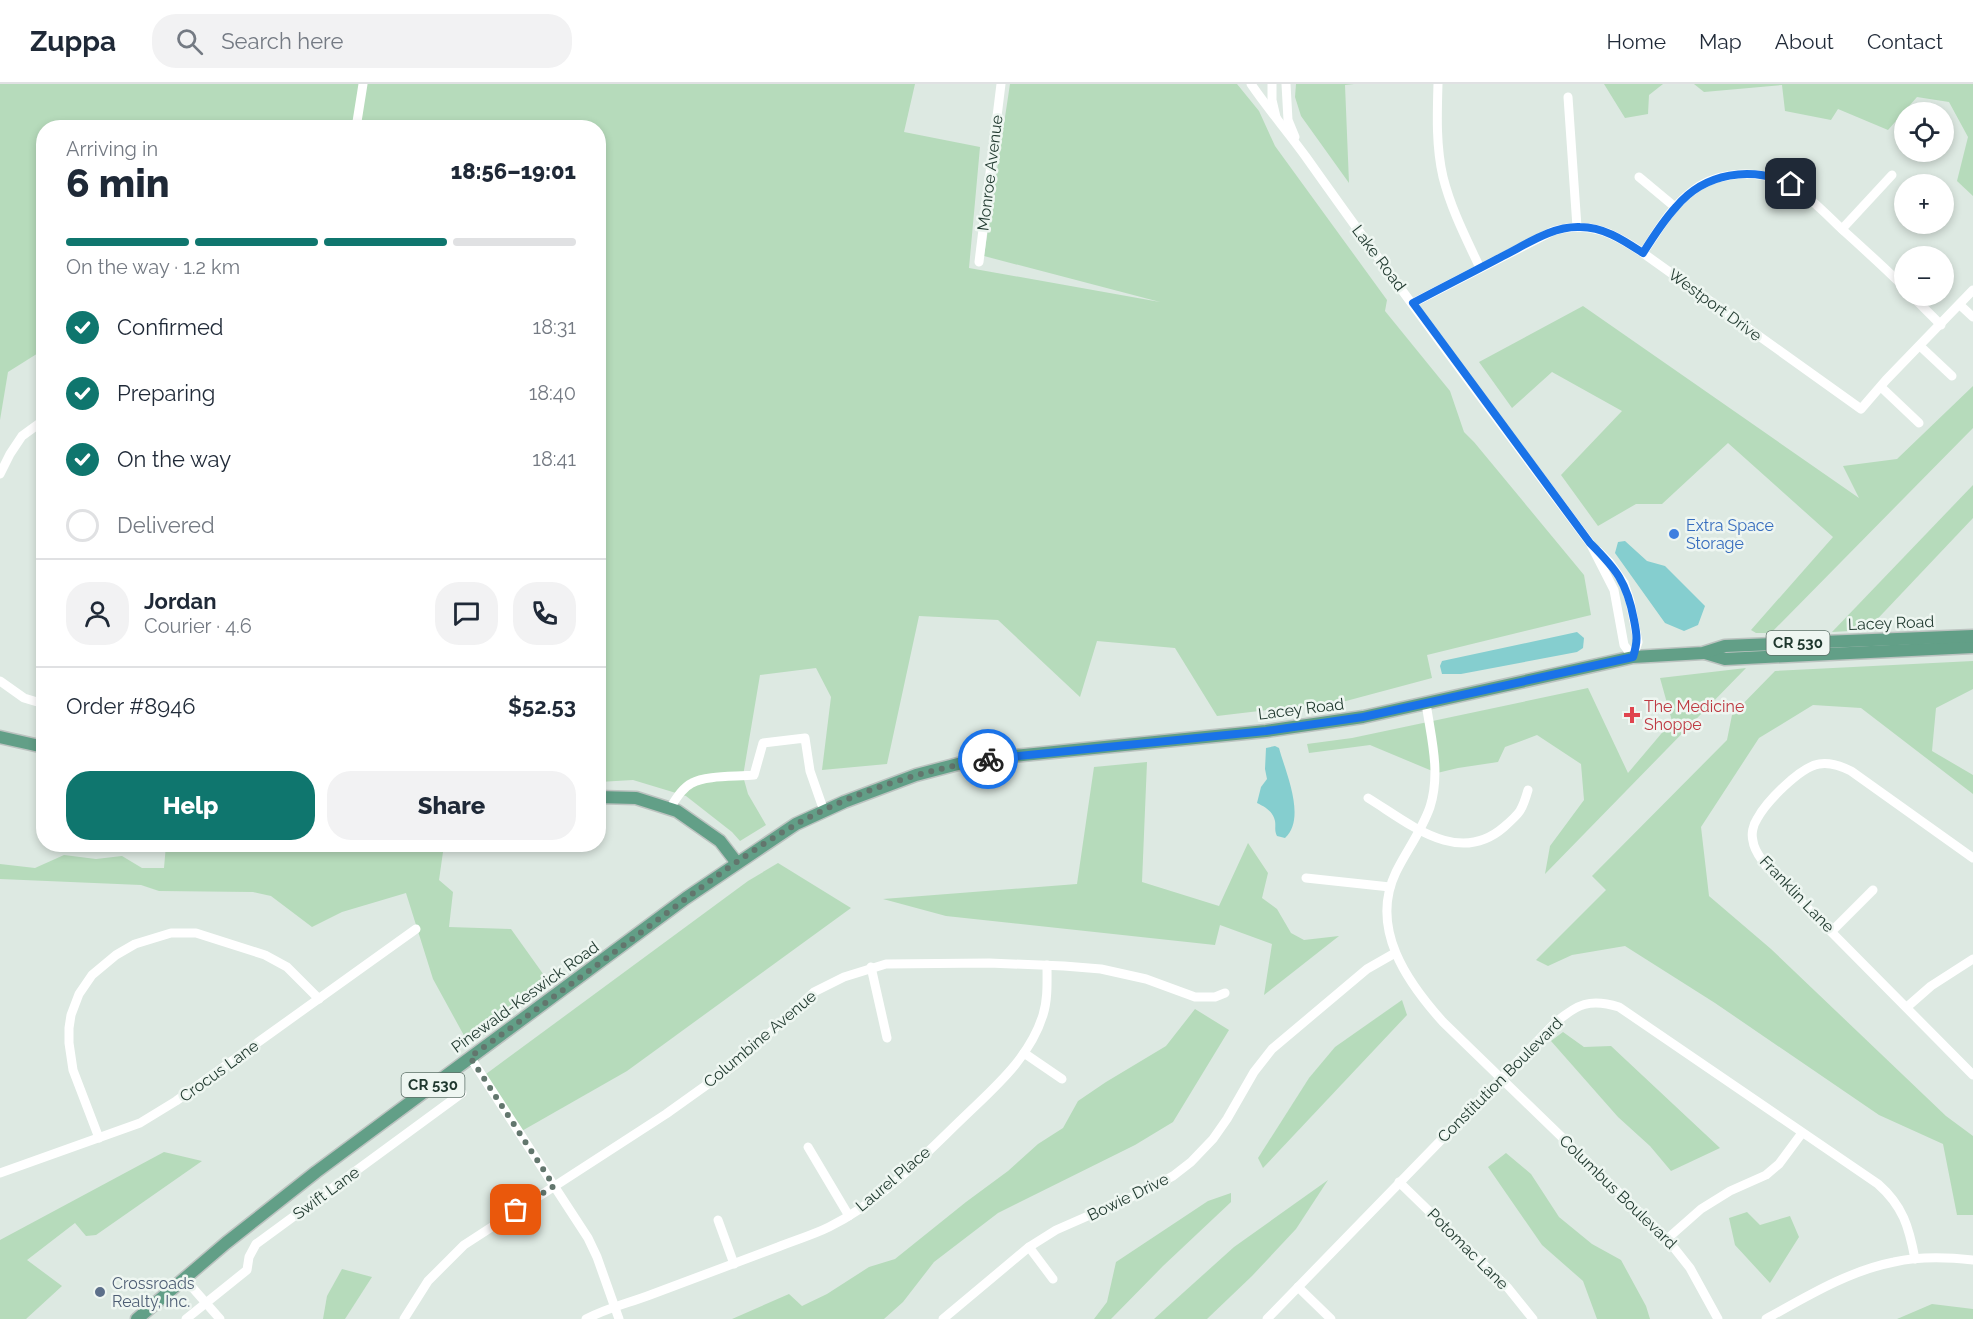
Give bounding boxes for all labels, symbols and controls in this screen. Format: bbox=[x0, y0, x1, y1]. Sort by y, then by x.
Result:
search box bbox=[152, 14, 572, 68]
text: Zuppa bbox=[30, 25, 116, 58]
icon: search bbox=[173, 25, 206, 58]
text: Search here bbox=[221, 28, 343, 54]
text: Home bbox=[1607, 29, 1666, 54]
text: Map bbox=[1699, 29, 1742, 54]
text: About bbox=[1775, 29, 1834, 54]
text: Contact bbox=[1867, 29, 1943, 54]
map controls bbox=[1894, 102, 1954, 306]
button: locate bbox=[1894, 102, 1954, 162]
street label: Monroe Avenue bbox=[973, 114, 1007, 232]
text: Arriving in bbox=[66, 137, 158, 161]
text: 18:56–19:01 bbox=[451, 158, 576, 184]
pin bbox=[1765, 158, 1816, 209]
text: 6 min bbox=[66, 160, 170, 206]
icon: home bbox=[1774, 167, 1807, 200]
button: + bbox=[1894, 174, 1954, 234]
street label: Lake Road bbox=[1348, 221, 1410, 295]
button: − bbox=[1894, 246, 1954, 306]
text: On the way · 1.2 km bbox=[66, 255, 240, 279]
street label: Westport Drive bbox=[1665, 265, 1765, 345]
icon: check bbox=[66, 311, 99, 344]
text: Confirmed bbox=[117, 314, 224, 340]
text: 18:31 bbox=[533, 315, 576, 339]
icon: check bbox=[66, 377, 99, 410]
text: Preparing bbox=[117, 380, 215, 406]
text: 18:40 bbox=[529, 381, 576, 405]
icon: check bbox=[66, 443, 99, 476]
text: On the way bbox=[117, 446, 231, 472]
text: 18:41 bbox=[532, 447, 576, 471]
text: Delivered bbox=[117, 512, 215, 538]
place label: Extra Space Storage bbox=[1686, 516, 1774, 553]
marker: Extra Space Storage bbox=[1667, 527, 1681, 541]
button: person bbox=[66, 582, 129, 645]
button: chat bbox=[435, 582, 498, 645]
button: phone bbox=[513, 582, 576, 645]
text: Jordan bbox=[144, 588, 216, 614]
street label: Lacey Road bbox=[1847, 612, 1935, 634]
text: Courier · 4.6 bbox=[144, 614, 252, 638]
road number: CR 530 bbox=[1766, 631, 1830, 655]
text: Order #8946 bbox=[66, 693, 195, 719]
text: $52.53 bbox=[508, 693, 576, 719]
street label: Lacey Road bbox=[1257, 694, 1345, 724]
place label: The Medicine Shoppe bbox=[1644, 697, 1744, 734]
marker: The Medicine Shoppe bbox=[1625, 708, 1639, 722]
courier bbox=[958, 729, 1018, 789]
icon: bike bbox=[972, 743, 1005, 776]
button: Help bbox=[66, 771, 315, 840]
button: Share bbox=[327, 771, 576, 840]
street label: Franklin Lane bbox=[1756, 852, 1838, 936]
street label: Pinewald-Keswick Road bbox=[448, 937, 602, 1057]
street label: Columbine Avenue bbox=[700, 986, 820, 1092]
street label: Constitution Boulevard bbox=[1434, 1014, 1566, 1146]
street label: Crocus Lane bbox=[176, 1036, 262, 1106]
road number: CR 530 bbox=[402, 1073, 464, 1097]
street label: Columbus Boulevard bbox=[1555, 1131, 1681, 1253]
street label: Laurel Place bbox=[852, 1142, 934, 1216]
street label: Swift Lane bbox=[289, 1163, 363, 1223]
street label: Bowie Drive bbox=[1084, 1169, 1172, 1225]
pin bbox=[490, 1184, 541, 1235]
icon: bag bbox=[499, 1193, 532, 1226]
street label: Potomac Lane bbox=[1423, 1204, 1513, 1294]
place label: Crossroads Realty, Inc. bbox=[112, 1274, 195, 1311]
marker: Crossroads Realty, Inc. bbox=[93, 1285, 107, 1299]

